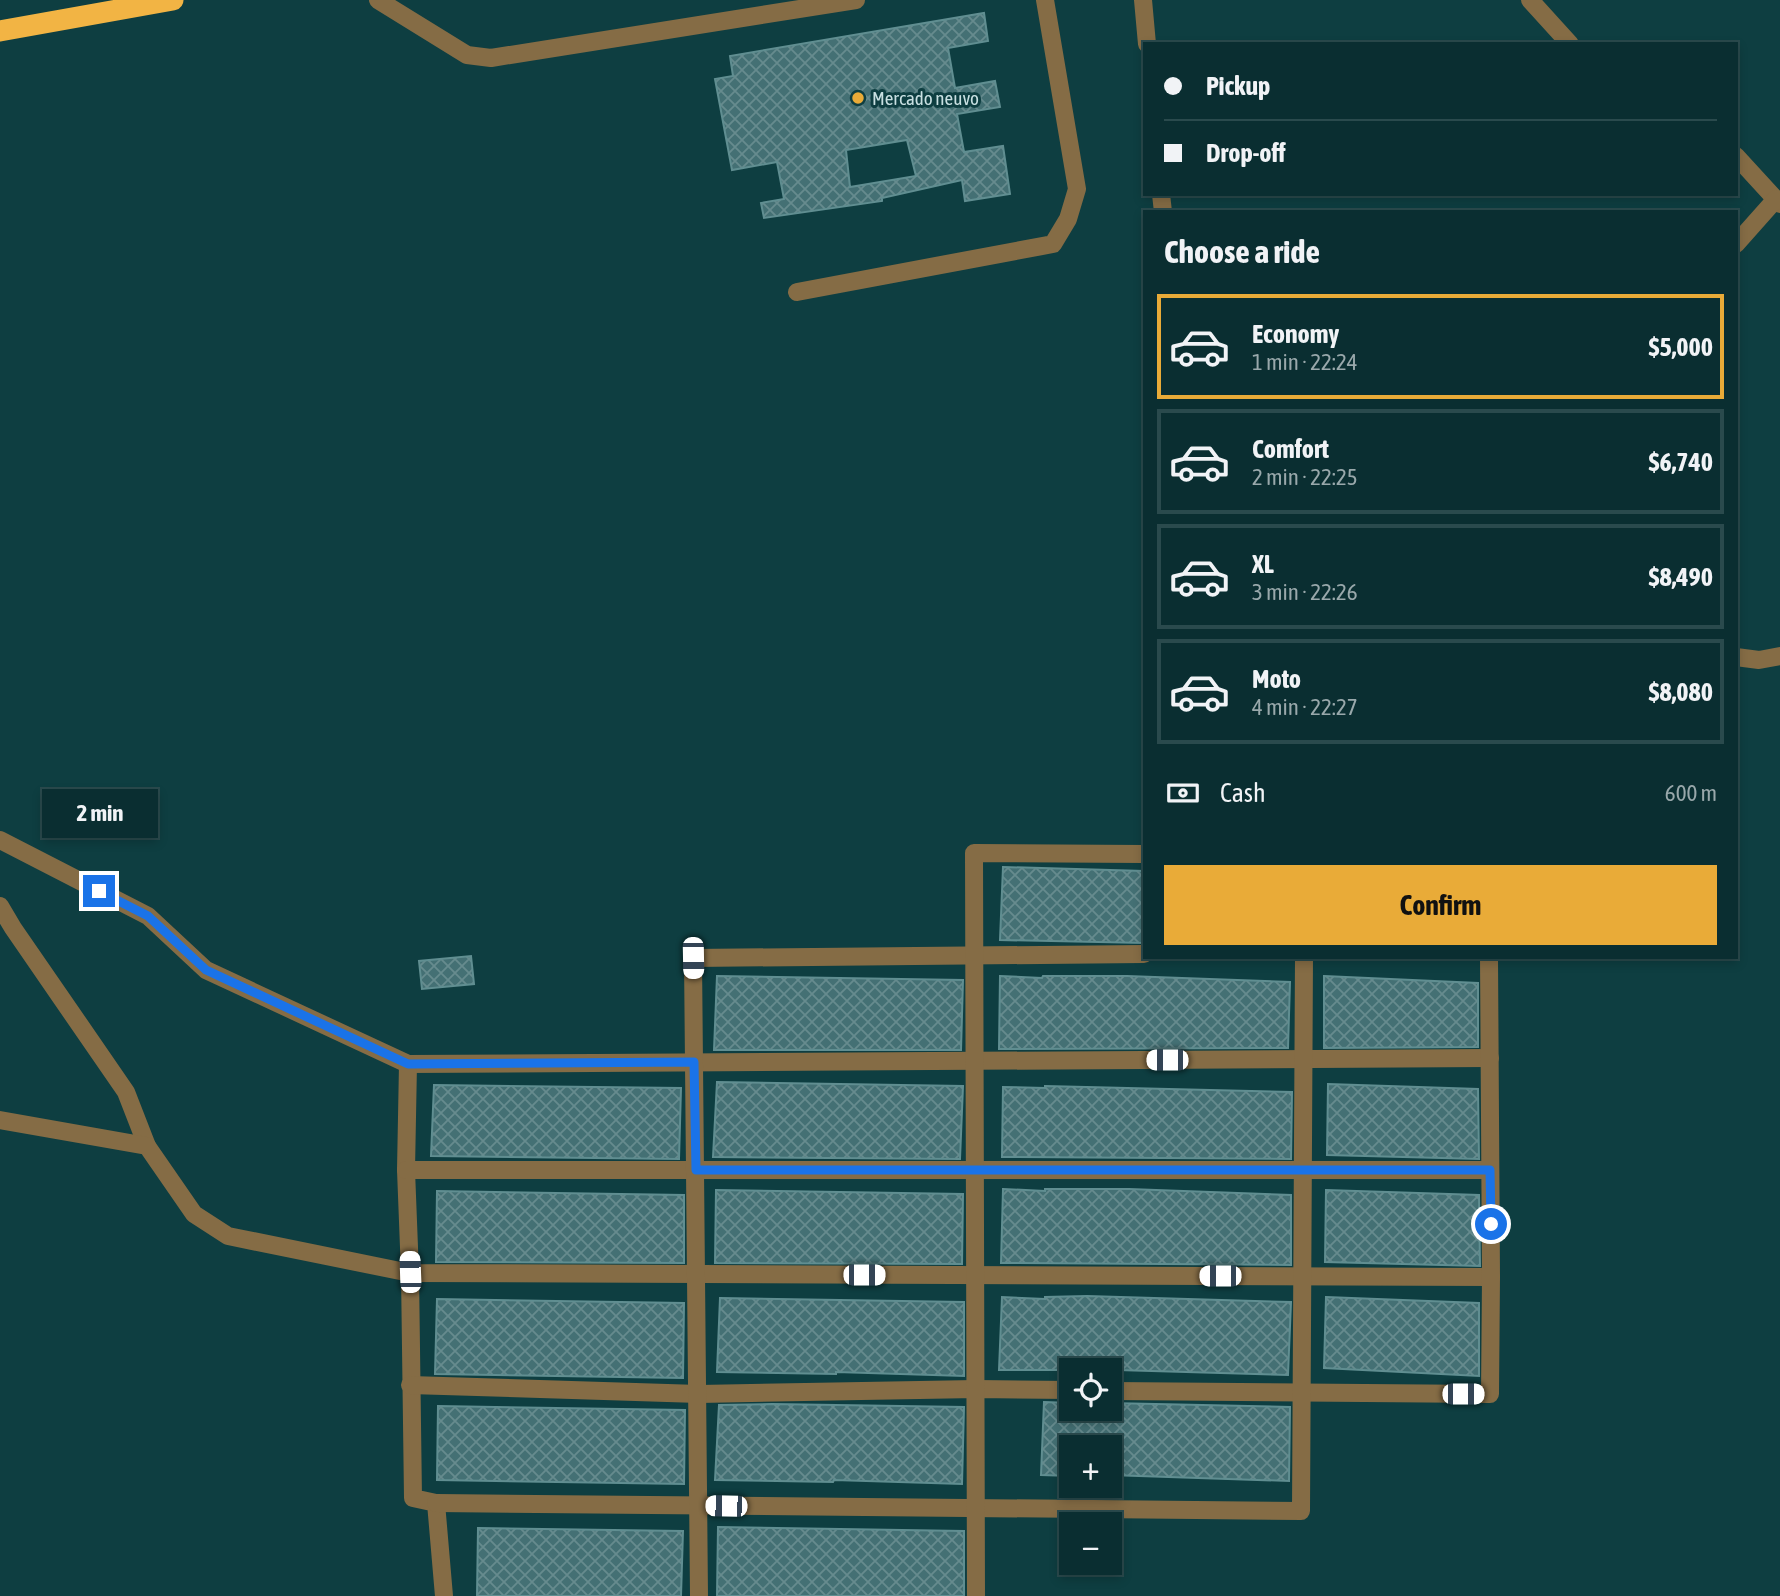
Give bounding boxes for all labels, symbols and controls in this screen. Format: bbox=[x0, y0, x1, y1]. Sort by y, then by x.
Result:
text: Pickup bbox=[1206, 71, 1270, 101]
place label: Mercado neuvo bbox=[872, 87, 979, 109]
marker: Mercado neuvo bbox=[850, 90, 866, 106]
text: Drop-off bbox=[1206, 138, 1286, 168]
text: Choose a ride bbox=[1164, 233, 1320, 270]
icon: car bbox=[1168, 315, 1231, 378]
text: Economy bbox=[1252, 319, 1339, 349]
text: $5,000 bbox=[1649, 332, 1713, 362]
text: 1 min · 22:24 bbox=[1252, 349, 1358, 375]
icon: car bbox=[1168, 430, 1231, 493]
text: Comfort bbox=[1252, 434, 1329, 464]
text: $6,740 bbox=[1649, 447, 1713, 477]
text: 2 min · 22:25 bbox=[1252, 464, 1358, 490]
icon: car bbox=[1168, 545, 1231, 608]
text: XL bbox=[1252, 549, 1274, 579]
text: $8,490 bbox=[1649, 562, 1713, 592]
text: 3 min · 22:26 bbox=[1252, 579, 1358, 605]
icon: car bbox=[1168, 660, 1231, 723]
text: Moto bbox=[1252, 664, 1301, 694]
text: $8,080 bbox=[1649, 677, 1713, 707]
text: 4 min · 22:27 bbox=[1252, 694, 1358, 720]
icon: cash bbox=[1164, 774, 1202, 812]
text: Cash bbox=[1220, 778, 1266, 808]
text: 600 m bbox=[1665, 780, 1717, 806]
callout: 2 min bbox=[41, 790, 157, 838]
text: 2 min bbox=[77, 800, 123, 826]
button: Confirm bbox=[1164, 865, 1717, 945]
route end bbox=[83, 875, 115, 907]
car bbox=[683, 937, 704, 979]
car bbox=[1147, 1050, 1189, 1071]
route start bbox=[1475, 1208, 1507, 1240]
car bbox=[399, 1251, 422, 1293]
car bbox=[844, 1265, 886, 1286]
car bbox=[1200, 1266, 1242, 1287]
map controls bbox=[1059, 1358, 1122, 1575]
button: locate bbox=[1059, 1358, 1122, 1421]
car bbox=[1443, 1384, 1485, 1405]
button: + bbox=[1059, 1435, 1122, 1498]
car bbox=[705, 1495, 748, 1517]
button: − bbox=[1059, 1512, 1122, 1575]

